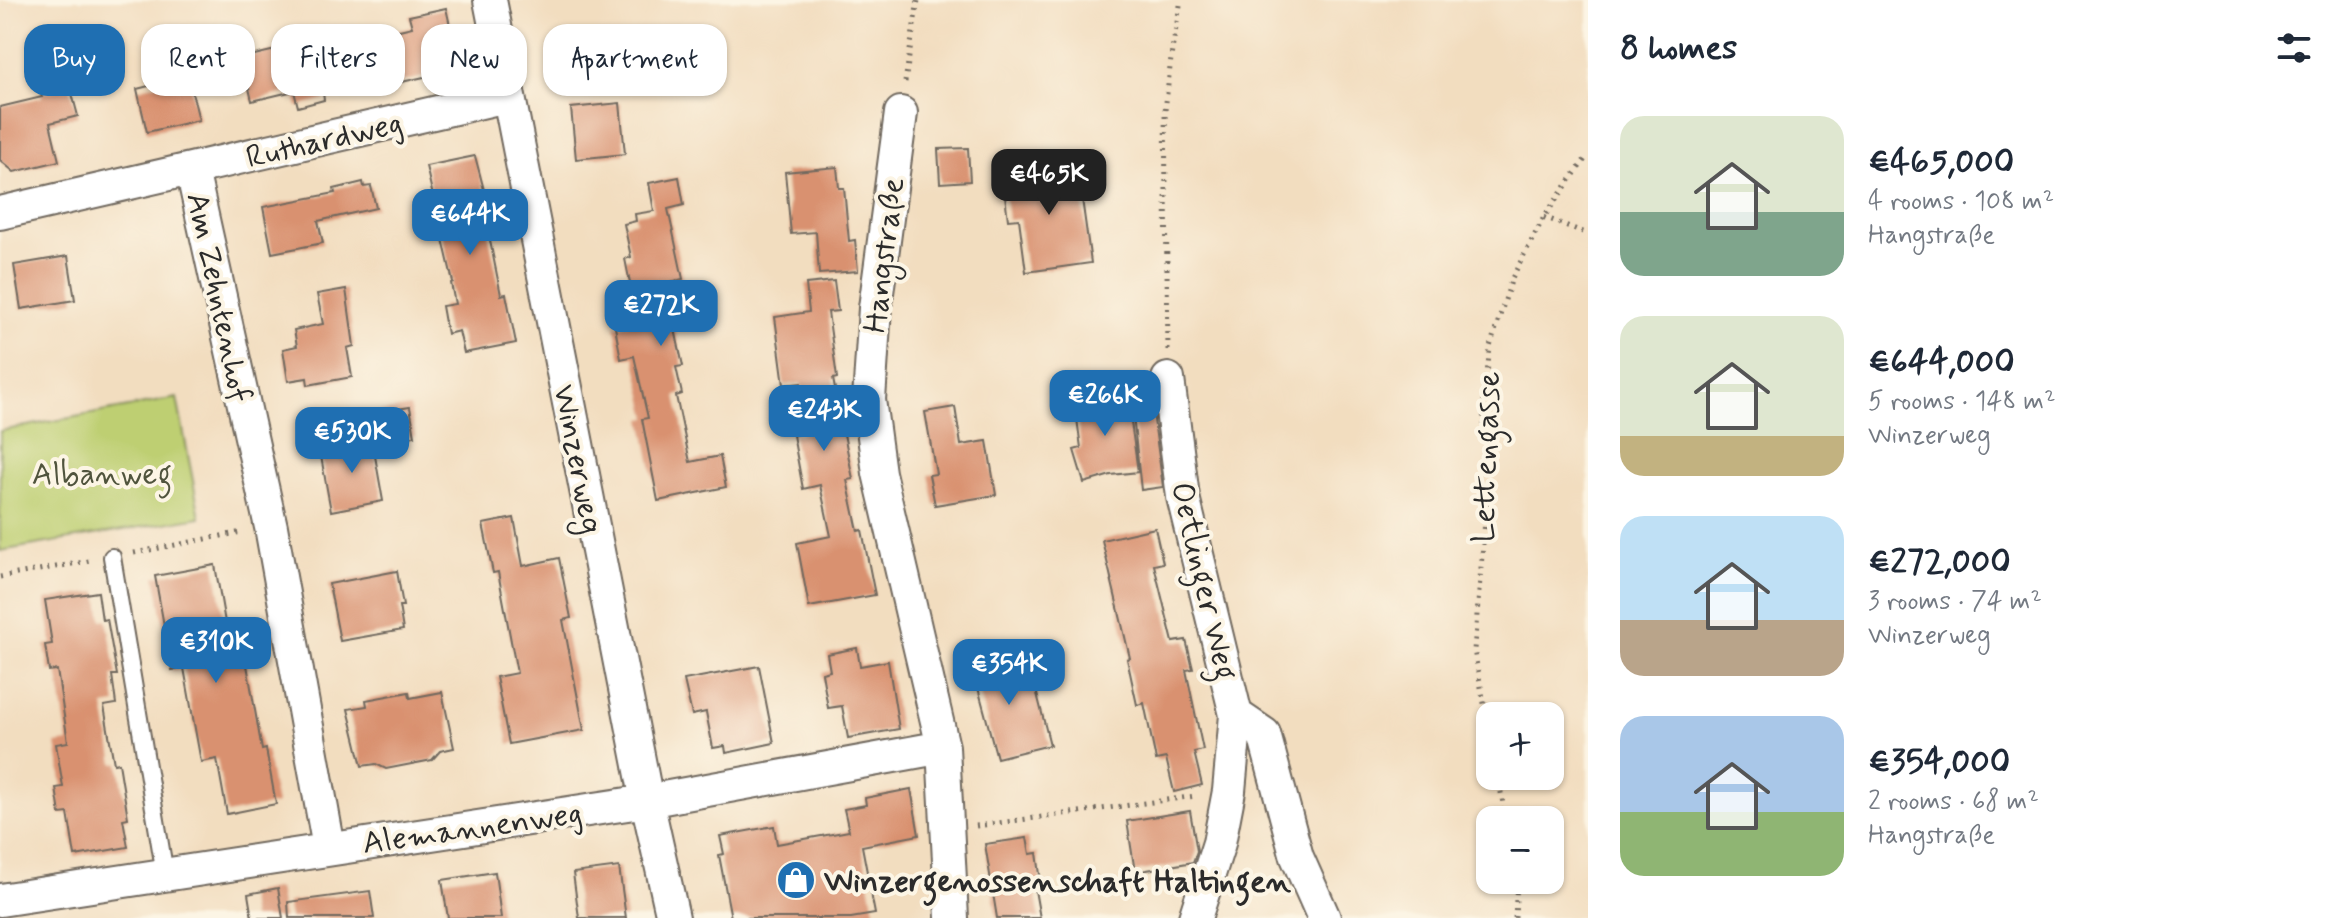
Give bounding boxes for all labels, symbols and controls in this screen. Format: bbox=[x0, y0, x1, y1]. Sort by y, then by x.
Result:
chip: Buy bbox=[24, 24, 125, 96]
chip: Rent bbox=[141, 24, 255, 96]
chip: Filters bbox=[271, 24, 405, 96]
chip: New bbox=[421, 24, 527, 96]
chip: Apartment bbox=[543, 24, 727, 96]
text: 8 homes bbox=[1620, 26, 1737, 71]
icon: filters bbox=[2272, 26, 2316, 70]
street label: Ruthardweg bbox=[242, 103, 407, 179]
text: €465,000 bbox=[1868, 140, 2014, 185]
icon: home bbox=[1684, 148, 1780, 244]
pin: €465K bbox=[993, 149, 1105, 217]
text: €465K bbox=[1009, 158, 1089, 192]
street label: Hangstraße bbox=[855, 175, 917, 336]
text: 4 rooms · 108 m² bbox=[1868, 185, 2054, 219]
street label: Am Zehntenhof bbox=[175, 189, 261, 406]
pin: €644K bbox=[414, 189, 526, 257]
text: €644K bbox=[430, 198, 510, 232]
text: Hangstraße bbox=[1868, 219, 1995, 253]
pin: €272K bbox=[605, 280, 717, 348]
text: €272K bbox=[623, 289, 699, 323]
text: €644,000 bbox=[1868, 340, 2015, 385]
icon: home bbox=[1684, 348, 1780, 444]
pin: €266K bbox=[1049, 370, 1161, 438]
street label: Lettengasse bbox=[1463, 371, 1514, 544]
text: €266K bbox=[1068, 379, 1142, 413]
street label: Winzerweg bbox=[540, 381, 612, 538]
pin: €243K bbox=[768, 385, 880, 453]
text: 5 rooms · 148 m² bbox=[1868, 385, 2055, 419]
text: €243K bbox=[787, 394, 861, 428]
pin: €530K bbox=[296, 407, 408, 475]
text: €530K bbox=[313, 416, 391, 450]
text: Winzerweg bbox=[1868, 419, 1991, 453]
park label: Albanweg bbox=[32, 454, 172, 499]
street label: Oetlinger Weg bbox=[1157, 478, 1246, 685]
text: €272,000 bbox=[1868, 540, 2011, 585]
icon: home bbox=[1684, 548, 1780, 644]
text: 3 rooms · 74 m² bbox=[1868, 585, 2042, 619]
pin: €310K bbox=[160, 617, 272, 685]
text: Winzerweg bbox=[1868, 619, 1991, 653]
text: €310K bbox=[179, 626, 253, 660]
pin: €354K bbox=[953, 639, 1065, 707]
text: €354K bbox=[971, 648, 1047, 682]
map controls bbox=[1476, 702, 1564, 894]
button: + bbox=[1476, 702, 1564, 790]
text: €354,000 bbox=[1868, 740, 2010, 785]
icon: home bbox=[1684, 748, 1780, 844]
text: 2 rooms · 68 m² bbox=[1868, 785, 2039, 819]
street label: Alemannenweg bbox=[360, 793, 585, 865]
button: − bbox=[1476, 806, 1564, 894]
text: Hangstraße bbox=[1868, 819, 1995, 853]
shop icon: Winzergenossenschaft Haltingen bbox=[775, 859, 817, 901]
place label: Winzergenossenschaft Haltingen bbox=[824, 861, 1292, 907]

